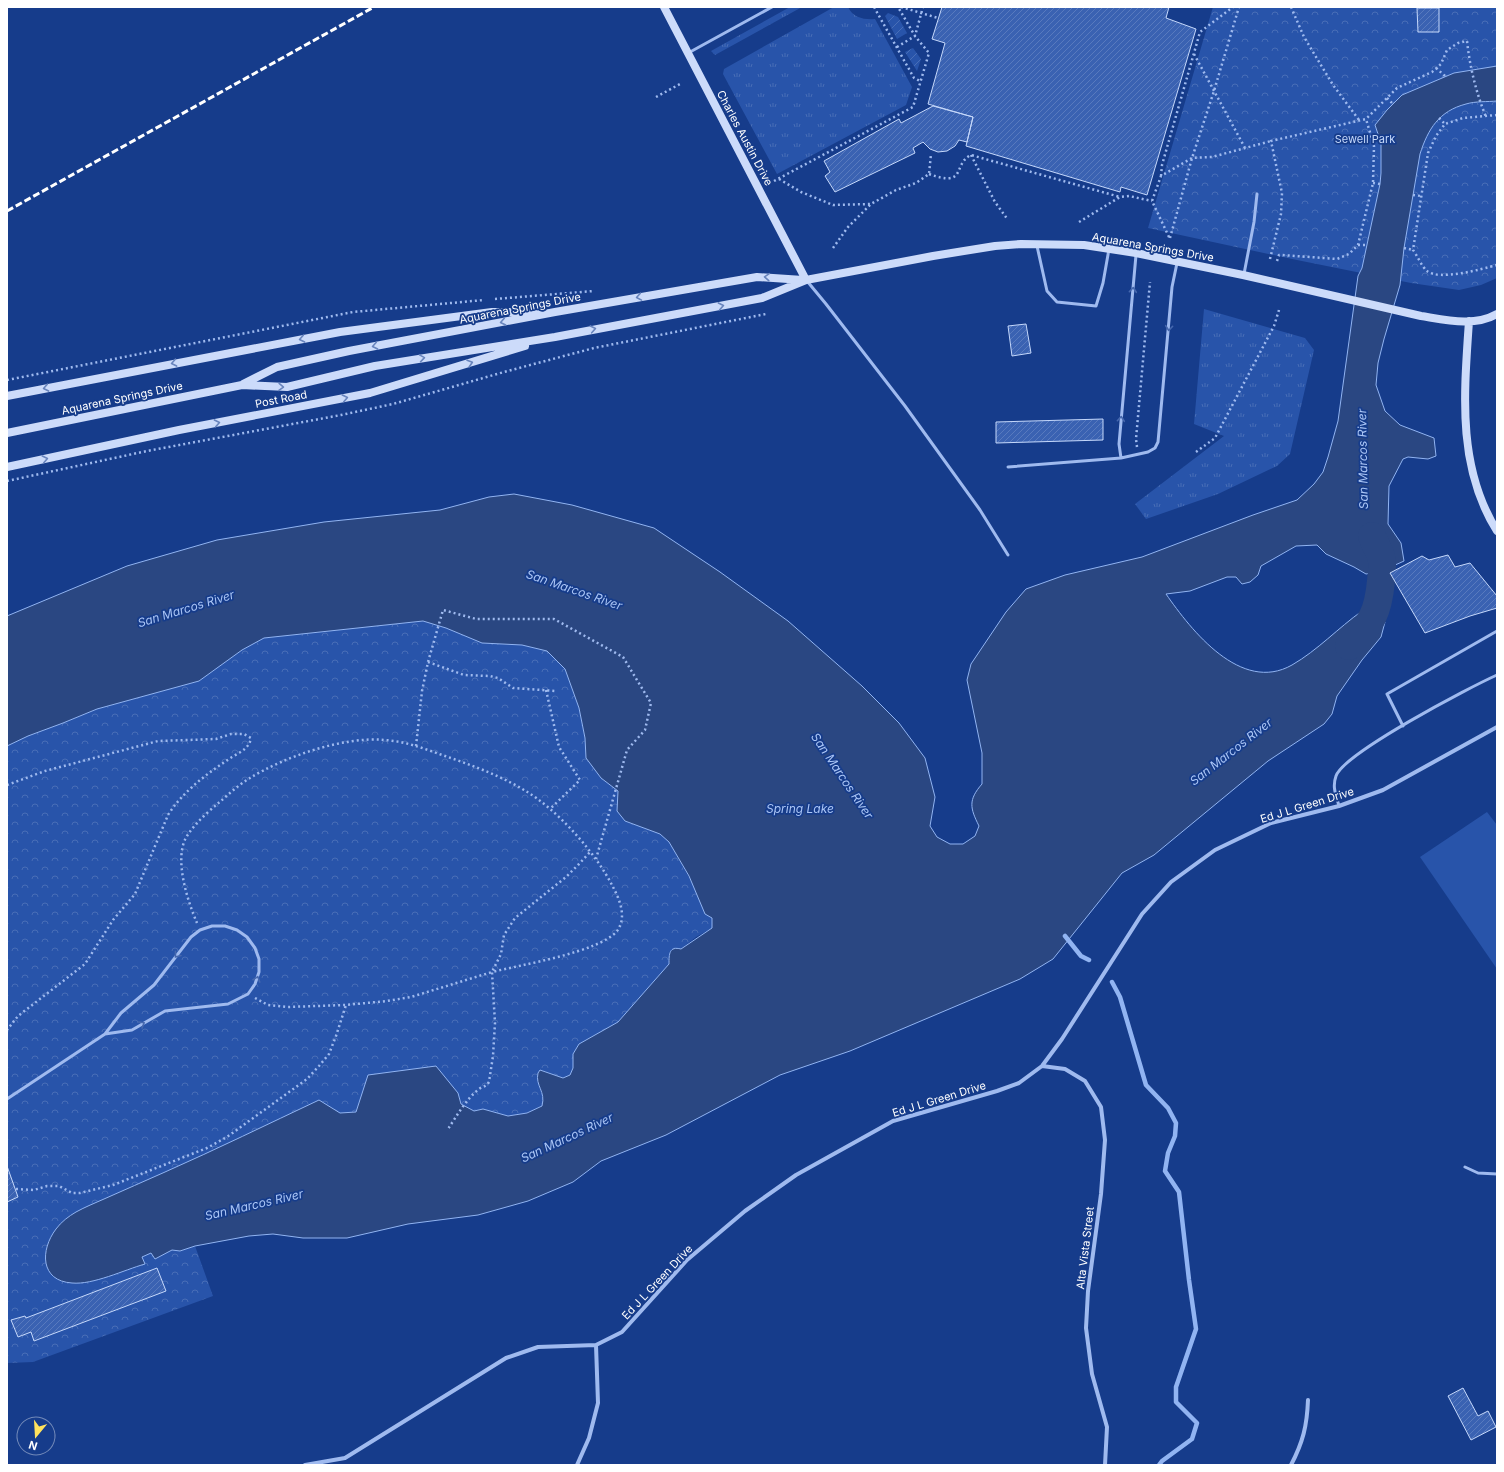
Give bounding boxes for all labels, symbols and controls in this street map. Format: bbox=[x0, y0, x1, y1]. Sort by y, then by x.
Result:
street label: Charles Austin Drive bbox=[714, 88, 776, 188]
park label: Sewell Park bbox=[1335, 132, 1395, 146]
street label: Aquarena Springs Drive bbox=[1091, 229, 1215, 265]
one-way arrow bbox=[764, 273, 770, 282]
one-way arrow bbox=[1128, 287, 1137, 293]
street label: Aquarena Springs Drive bbox=[458, 289, 582, 327]
one-way arrow bbox=[636, 292, 642, 301]
one-way arrow bbox=[718, 302, 724, 310]
one-way arrow bbox=[500, 317, 506, 326]
one-way arrow bbox=[1164, 325, 1173, 331]
one-way arrow bbox=[590, 326, 596, 334]
one-way arrow bbox=[299, 334, 305, 343]
one-way arrow bbox=[372, 342, 378, 350]
one-way arrow bbox=[419, 355, 425, 363]
one-way arrow bbox=[171, 359, 177, 367]
one-way arrow bbox=[466, 359, 473, 368]
street label: Aquarena Springs Drive bbox=[60, 378, 184, 418]
one-way arrow bbox=[278, 383, 284, 391]
one-way arrow bbox=[43, 384, 49, 392]
street label: Post Road bbox=[254, 387, 308, 411]
one-way arrow bbox=[341, 395, 348, 403]
water label: San Marcos River bbox=[1354, 408, 1371, 509]
one-way arrow bbox=[1116, 416, 1125, 422]
one-way arrow bbox=[214, 419, 220, 428]
one-way arrow bbox=[42, 455, 48, 463]
water label: San Marcos River bbox=[524, 566, 625, 613]
water label: San Marcos River bbox=[136, 587, 237, 630]
water label: San Marcos River bbox=[1187, 715, 1275, 788]
water label: San Marcos River bbox=[808, 730, 877, 822]
street label: Ed J L Green Drive bbox=[1259, 784, 1355, 826]
water label: Spring Lake bbox=[766, 801, 834, 816]
one-way arrow bbox=[174, 950, 181, 957]
one-way arrow bbox=[252, 975, 261, 982]
one-way arrow bbox=[138, 1021, 145, 1028]
street label: Ed J L Green Drive bbox=[891, 1078, 987, 1120]
water label: San Marcos River bbox=[518, 1109, 616, 1166]
water label: San Marcos River bbox=[203, 1186, 305, 1223]
street label: Alta Vista Street bbox=[1073, 1205, 1097, 1290]
street label: Ed J L Green Drive bbox=[619, 1242, 695, 1322]
north arrow bbox=[16, 1416, 56, 1456]
text: N bbox=[27, 1438, 39, 1453]

